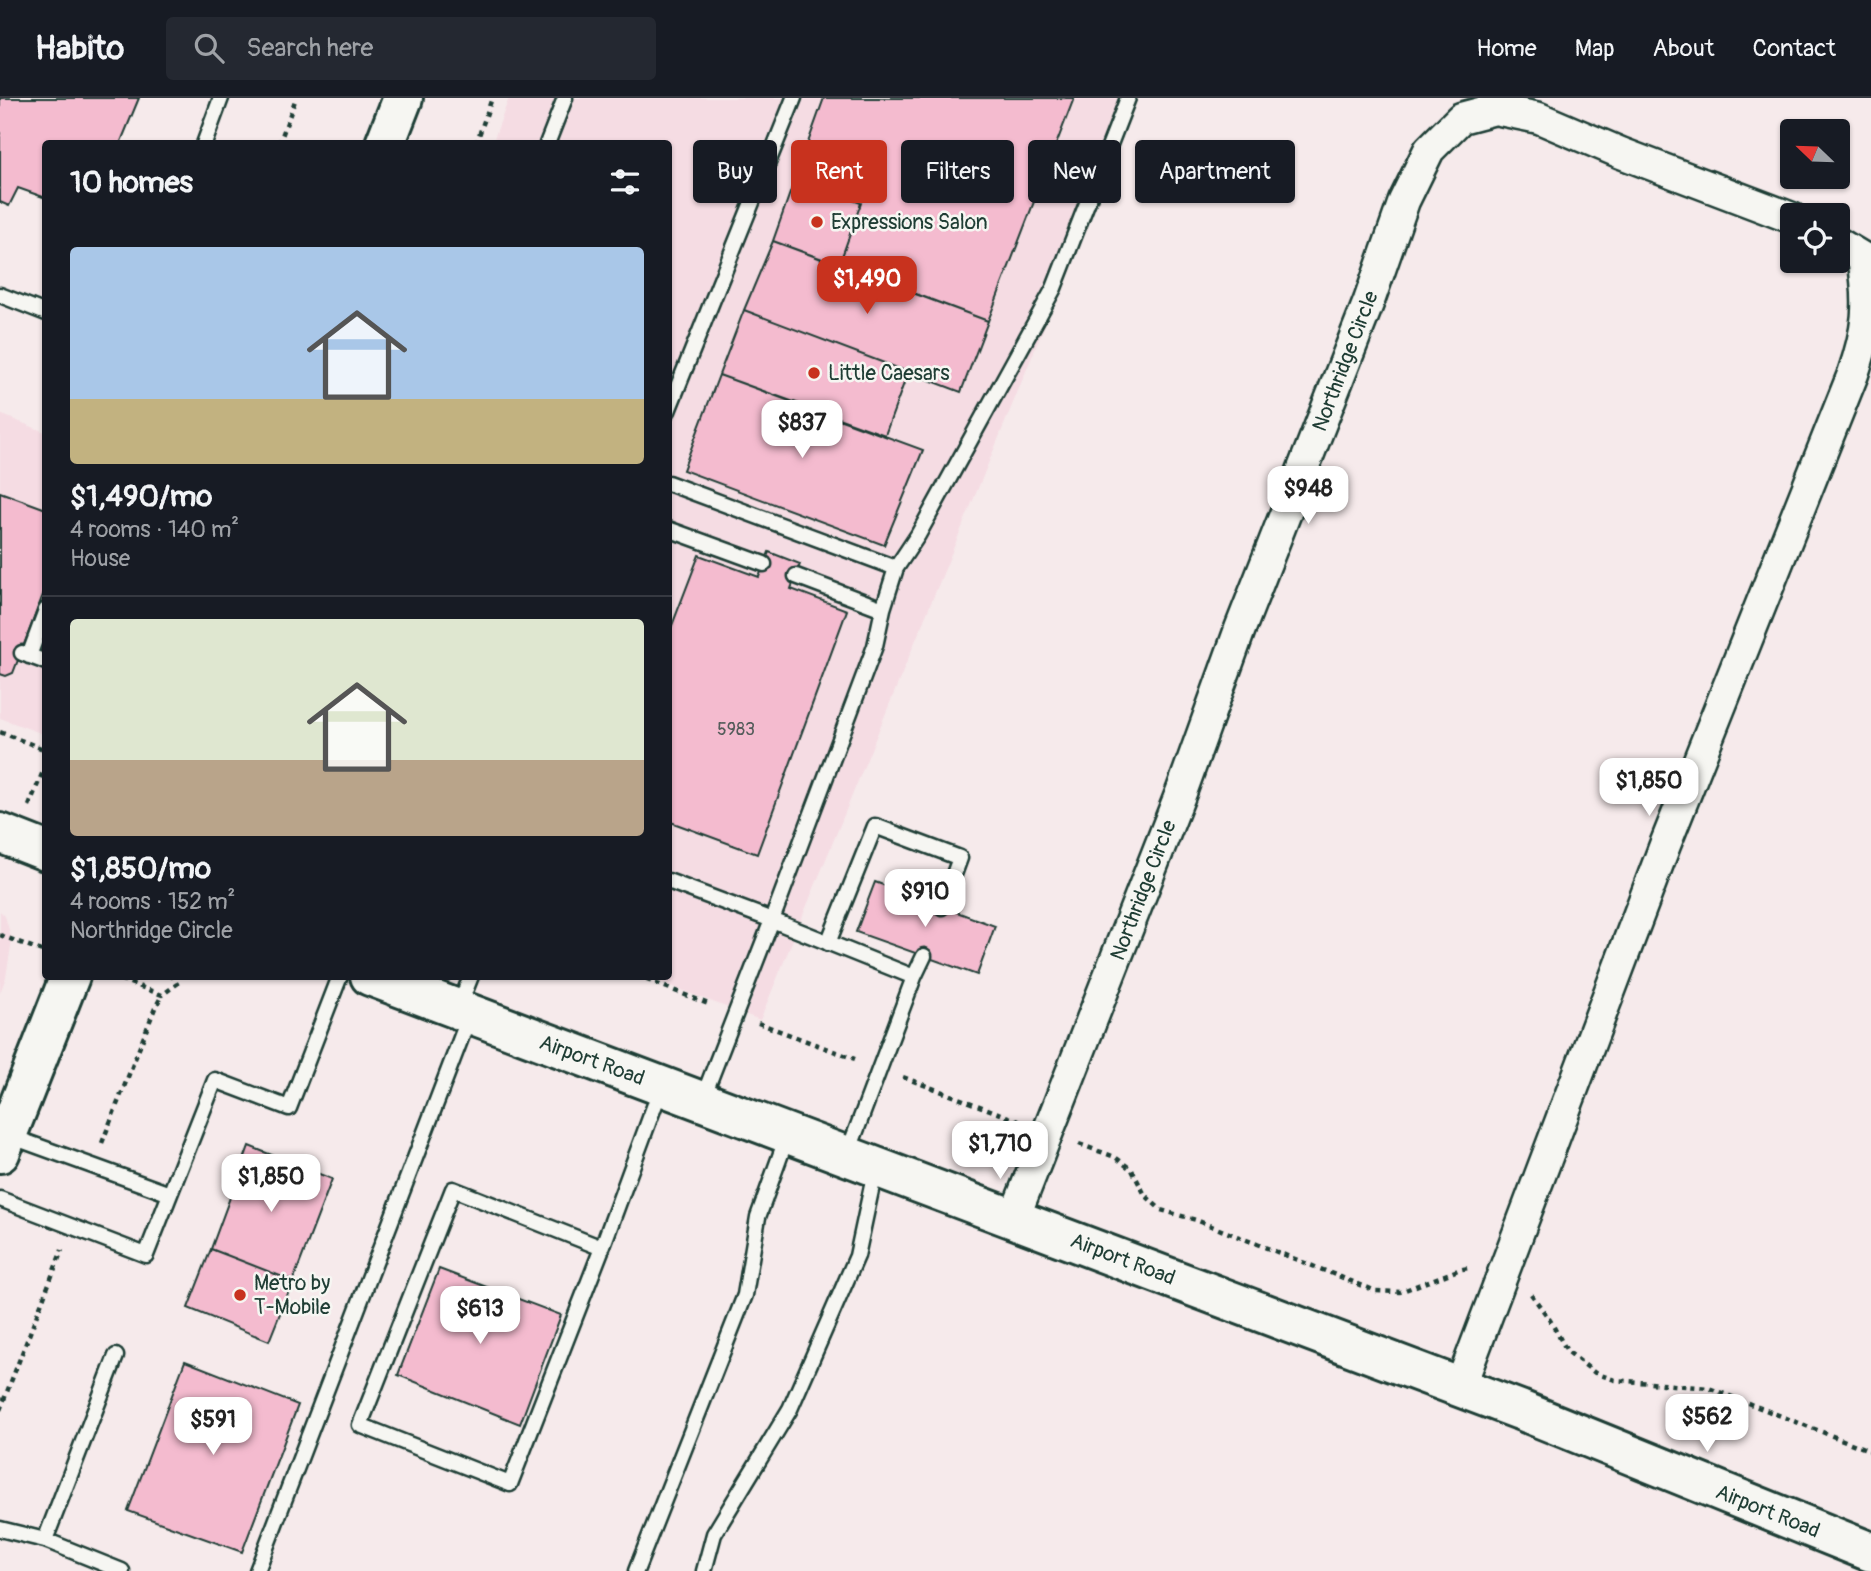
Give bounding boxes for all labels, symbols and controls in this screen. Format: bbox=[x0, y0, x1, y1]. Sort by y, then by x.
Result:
search box bbox=[166, 17, 656, 80]
text: Habito bbox=[35, 28, 124, 69]
icon: search bbox=[190, 29, 228, 67]
text: Search here bbox=[246, 32, 373, 64]
text: Home bbox=[1476, 34, 1537, 63]
text: Map bbox=[1575, 34, 1615, 63]
text: About bbox=[1653, 34, 1715, 63]
text: Contact bbox=[1753, 34, 1836, 63]
north arrow bbox=[1780, 119, 1850, 189]
map controls bbox=[1780, 119, 1850, 273]
chip: Buy bbox=[693, 140, 777, 203]
chip: Rent bbox=[791, 140, 887, 203]
chip: Filters bbox=[901, 140, 1014, 203]
chip: New bbox=[1028, 140, 1121, 203]
chip: Apartment bbox=[1135, 140, 1295, 203]
icon: filters bbox=[606, 163, 644, 201]
text: 10 homes bbox=[70, 164, 193, 201]
button: locate bbox=[1780, 203, 1850, 273]
place label: Expressions Salon bbox=[831, 209, 988, 236]
marker: Expressions Salon bbox=[809, 214, 825, 230]
pin: $1,490 bbox=[810, 256, 924, 316]
text: $1,490 bbox=[833, 264, 901, 293]
street label: Northridge Circle bbox=[1306, 286, 1385, 435]
icon: home bbox=[294, 292, 420, 418]
place label: Little Caesars bbox=[828, 360, 950, 387]
marker: Little Caesars bbox=[806, 365, 822, 381]
pin: $837 bbox=[761, 400, 843, 460]
text: $837 bbox=[777, 408, 827, 437]
pin: $948 bbox=[1267, 466, 1349, 526]
text: $948 bbox=[1283, 474, 1333, 503]
text: $1,490/mo bbox=[70, 478, 212, 515]
text: 4 rooms · 140 m² bbox=[70, 515, 239, 544]
text: House bbox=[70, 544, 130, 573]
icon: home bbox=[294, 664, 420, 790]
house number: 5983 bbox=[717, 718, 755, 741]
pin: $1,850 bbox=[1592, 758, 1706, 818]
text: $1,850 bbox=[1615, 766, 1683, 795]
street label: Northridge Circle bbox=[1104, 815, 1183, 964]
text: $1,850/mo bbox=[70, 850, 211, 887]
pin: $910 bbox=[884, 870, 966, 929]
text: $910 bbox=[900, 877, 950, 906]
text: 4 rooms · 152 m² bbox=[70, 887, 236, 916]
text: Northridge Circle bbox=[70, 916, 232, 945]
street label: Airport Road bbox=[535, 1029, 648, 1092]
pin: $1,710 bbox=[943, 1122, 1057, 1181]
text: $1,710 bbox=[968, 1129, 1032, 1158]
pin: $1,850 bbox=[214, 1154, 328, 1214]
text: $1,850 bbox=[237, 1162, 305, 1191]
street label: Airport Road bbox=[1067, 1227, 1179, 1292]
place label: Metro by T-Mobile bbox=[254, 1270, 331, 1321]
pin: $613 bbox=[439, 1286, 521, 1346]
marker: Metro by T-Mobile bbox=[232, 1287, 248, 1303]
text: $613 bbox=[456, 1294, 504, 1323]
pin: $562 bbox=[1666, 1394, 1748, 1454]
pin: $591 bbox=[172, 1398, 254, 1457]
text: $562 bbox=[1681, 1402, 1733, 1431]
text: $591 bbox=[190, 1405, 236, 1434]
street label: Airport Road bbox=[1712, 1478, 1824, 1545]

